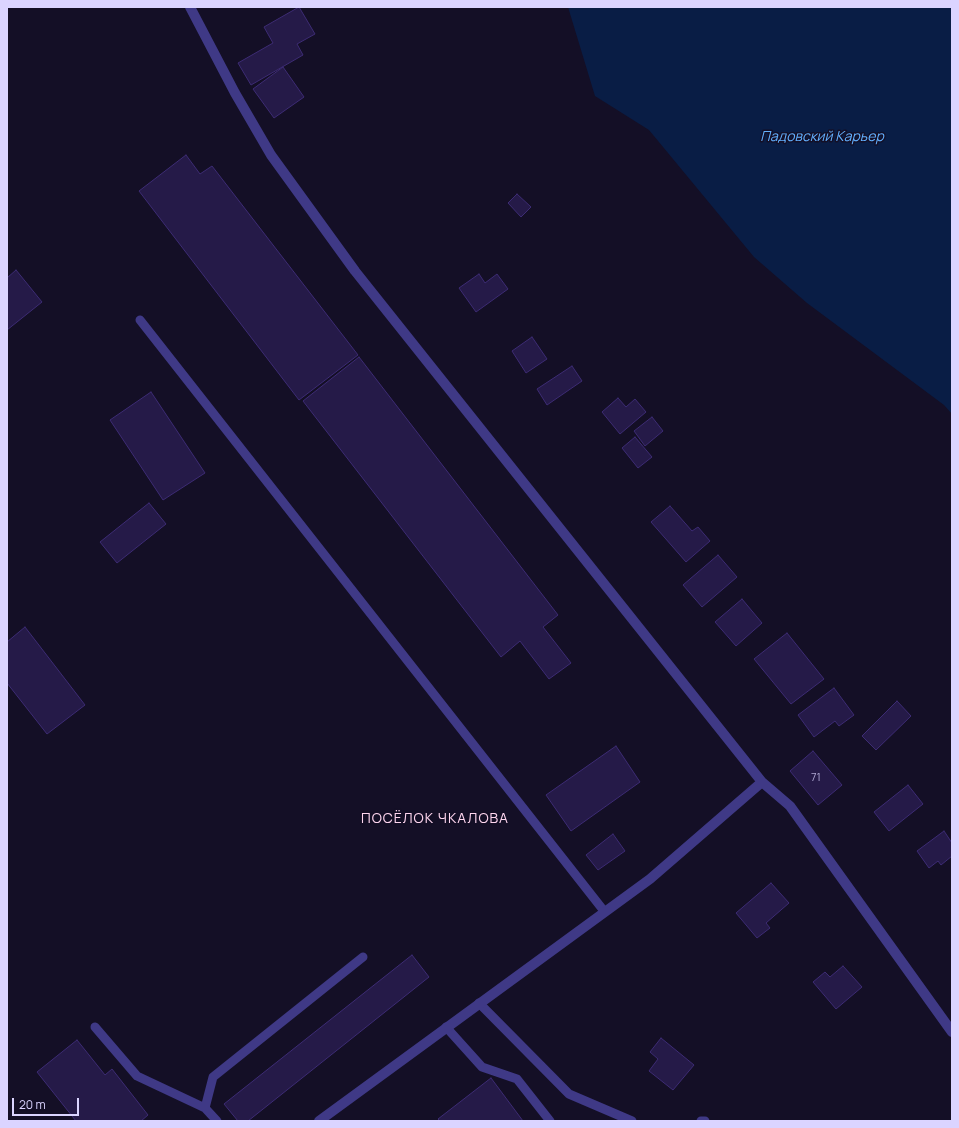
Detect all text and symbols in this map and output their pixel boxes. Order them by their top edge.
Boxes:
water label: Падовский Карьер [760,129,884,145]
house number: 71 [811,771,821,785]
district label: ПОСЁЛОК ЧКАЛОВА [361,811,509,827]
scale bar [14,1090,81,1116]
text: 20 m [19,1096,46,1113]

